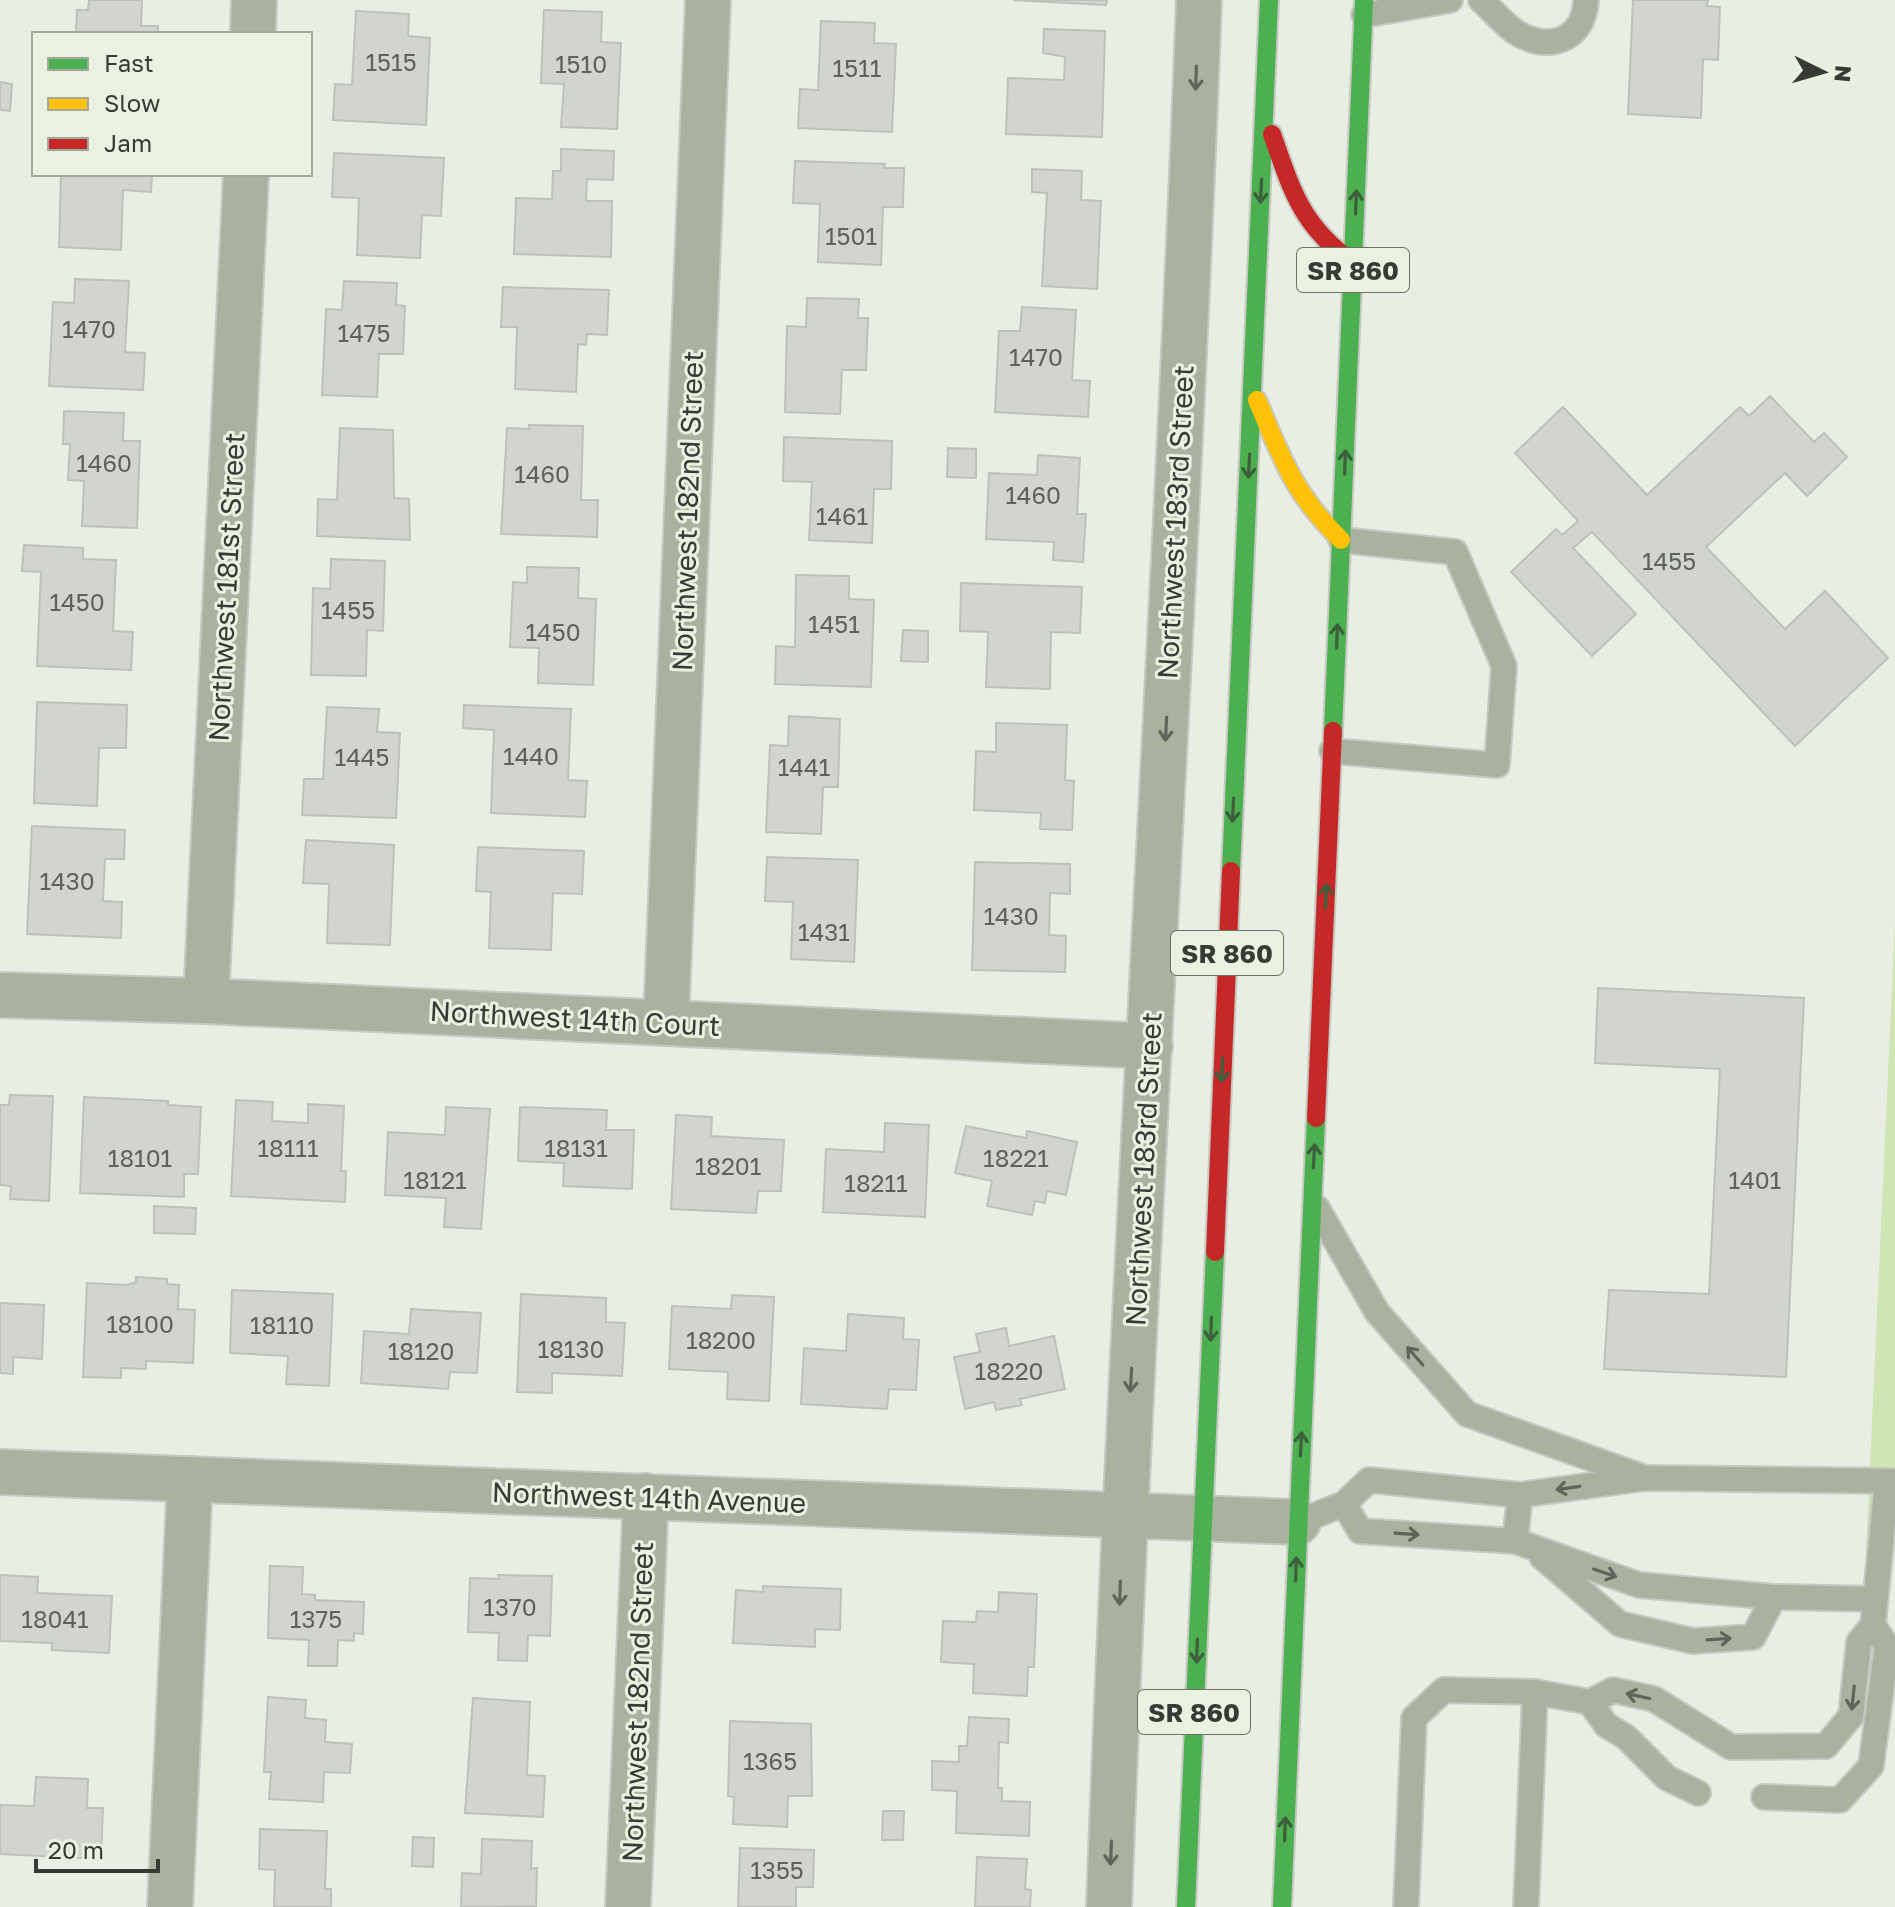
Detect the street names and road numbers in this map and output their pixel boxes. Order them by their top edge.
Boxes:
road number: SR 860 [1297,248,1409,292]
street label: Northwest 182nd Street [665,350,709,672]
street label: Northwest 183rd Street [1150,364,1200,680]
street label: Northwest 181st Street [201,432,251,742]
road number: SR 860 [1171,931,1283,975]
street label: Northwest 14th Court [429,994,721,1042]
street label: Northwest 183rd Street [1118,1011,1168,1327]
street label: Northwest 14th Avenue [491,1475,807,1519]
street label: Northwest 182nd Street [615,1541,659,1863]
road number: SR 860 [1138,1690,1250,1734]

